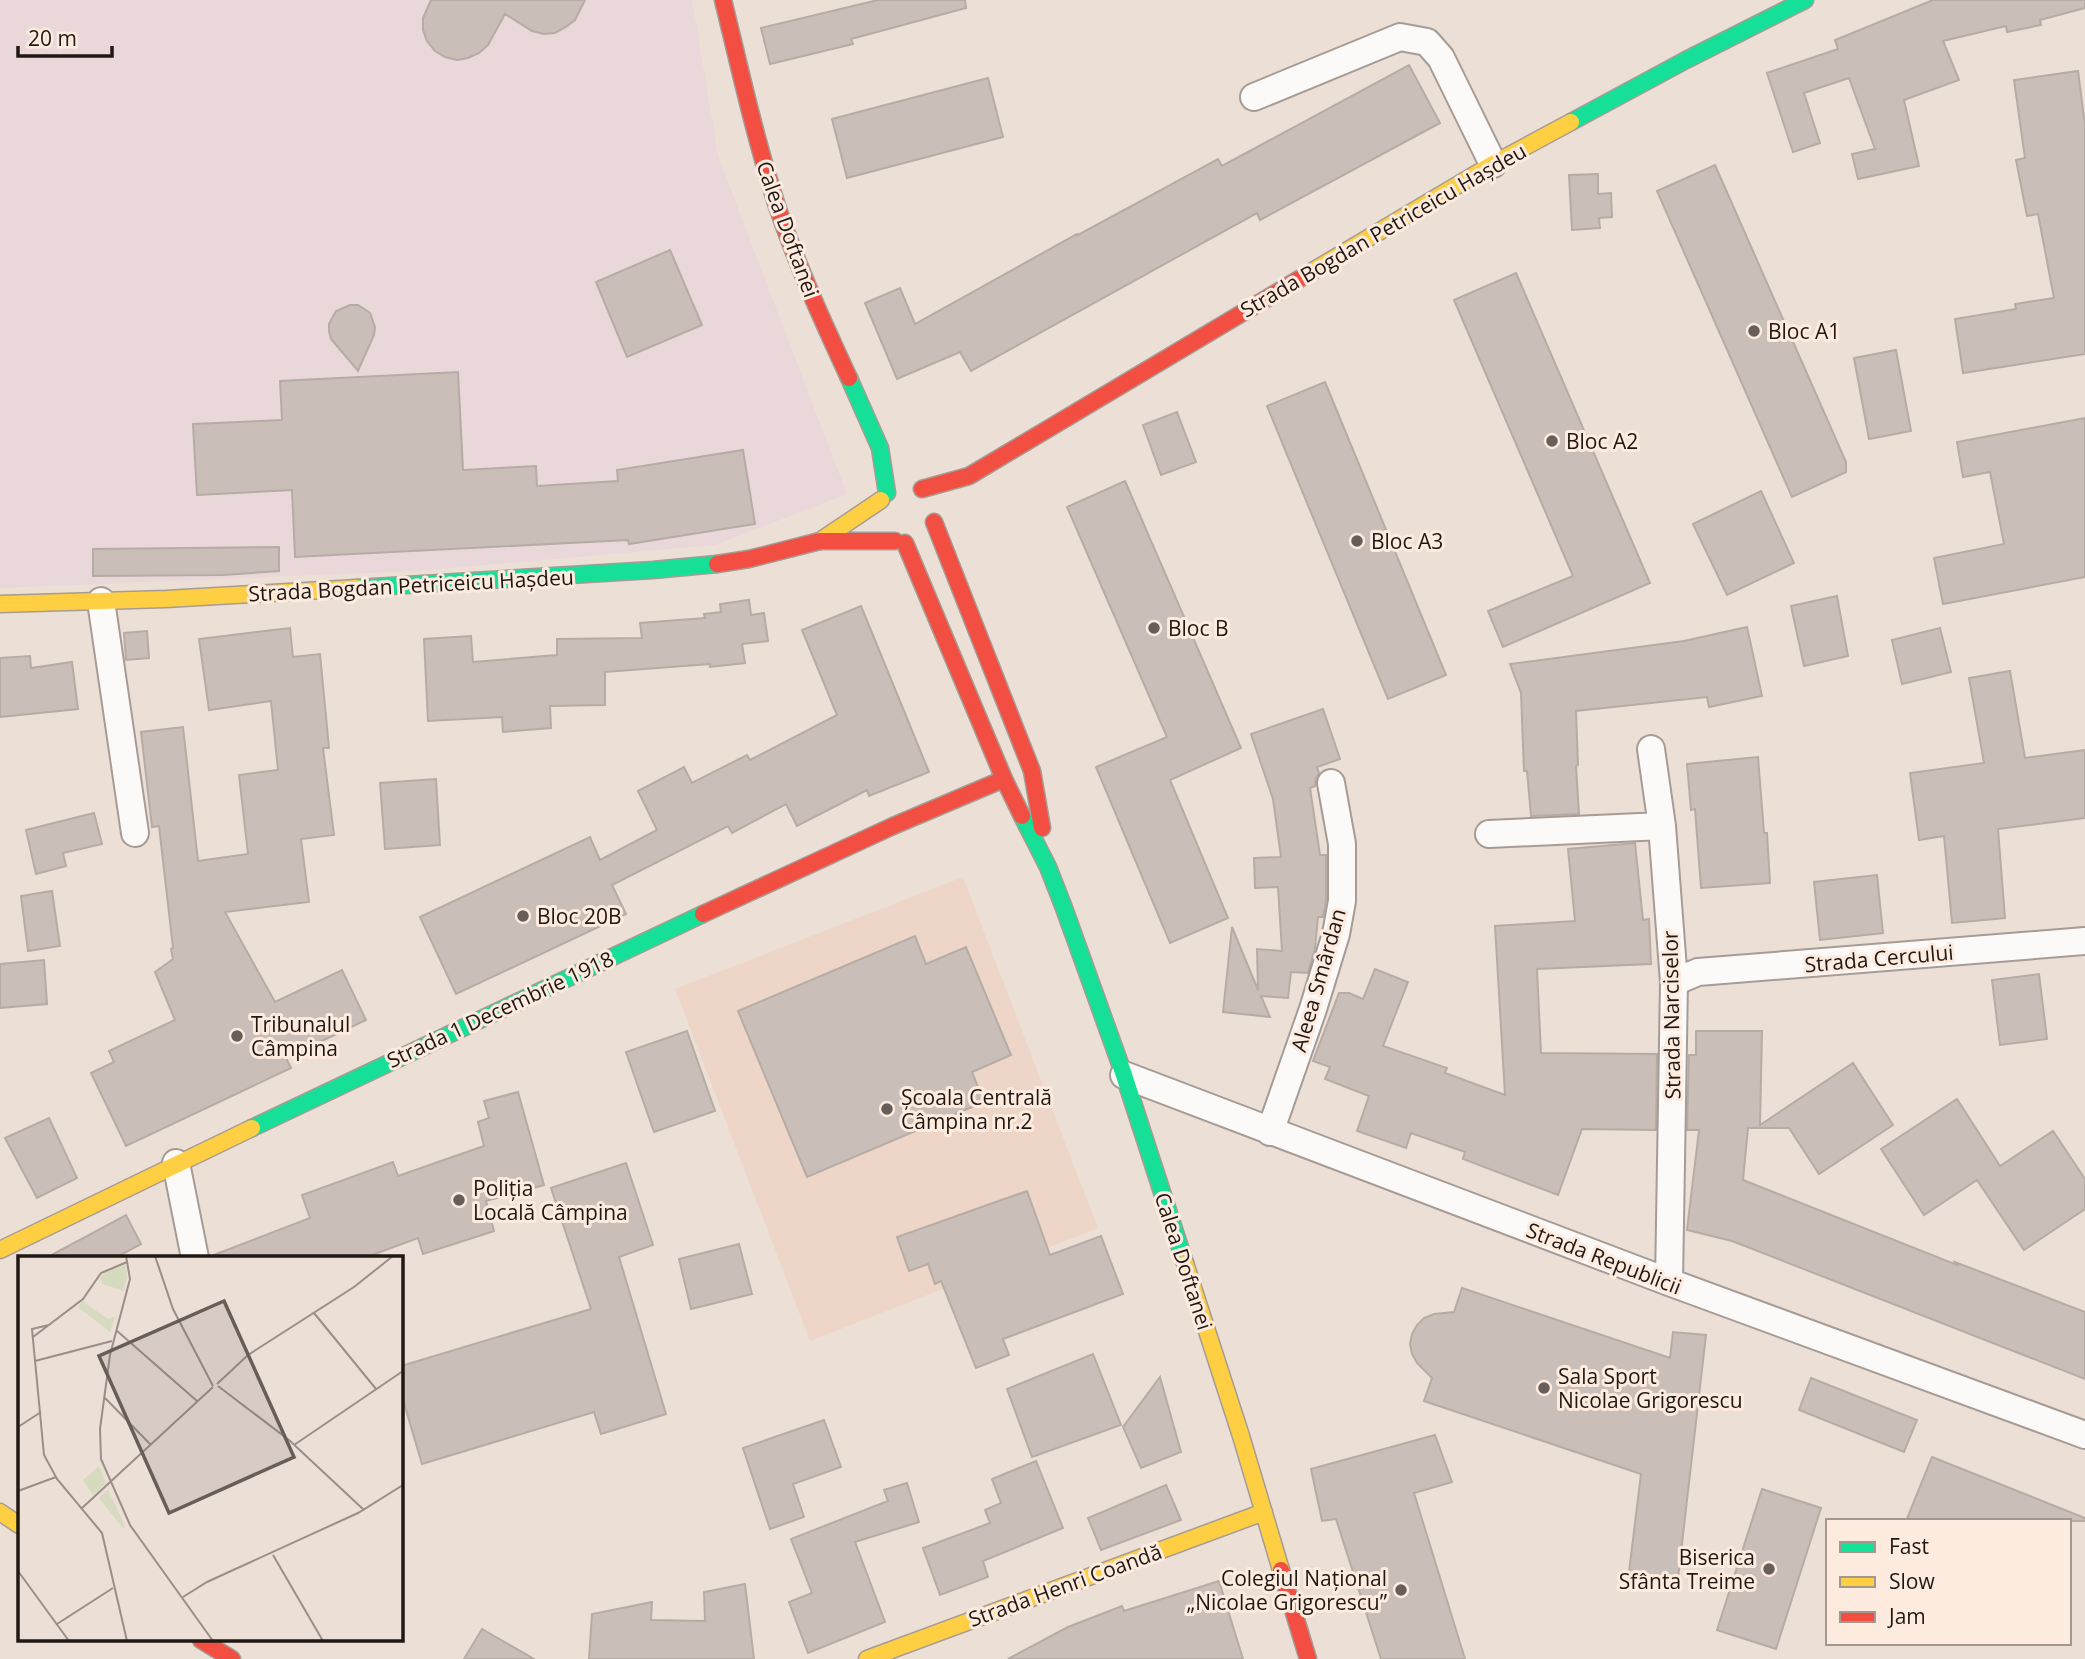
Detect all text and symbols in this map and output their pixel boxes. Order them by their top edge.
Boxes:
scale bar [18,14,112,58]
text: 20 m [28,24,77,52]
street label: Strada Bogdan Petriceicu Hașdeu [1235,136,1531,324]
street label: Calea Doftanei [750,157,826,301]
place label: Bloc A1 [1768,317,1840,345]
marker: Bloc A1 [1746,323,1762,339]
place label: Bloc A2 [1566,427,1638,455]
marker: Bloc A2 [1544,433,1560,449]
place label: Bloc A3 [1371,527,1443,555]
marker: Bloc A3 [1349,533,1365,549]
street label: Strada Bogdan Petriceicu Hașdeu [248,562,574,608]
place label: Bloc B [1168,614,1229,642]
marker: Bloc B [1146,620,1162,636]
place label: Bloc 20B [537,902,622,930]
street label: Aleea Smârdan [1284,905,1352,1055]
marker: Bloc 20B [515,908,531,924]
street label: Strada Narciselor [1656,930,1686,1100]
street label: Strada Cercului [1803,938,1955,978]
street label: Strada 1 Decembrie 1918 [382,944,618,1074]
place label: Tribunalul Câmpina [251,1010,350,1062]
marker: Tribunalul Câmpina [229,1028,245,1044]
place label: Școala Centrală Câmpina nr.2 [901,1083,1052,1135]
marker: Școala Centrală Câmpina nr.2 [879,1101,895,1117]
place label: Poliția Locală Câmpina [473,1174,628,1226]
street label: Calea Doftanei [1149,1189,1219,1333]
marker: Poliția Locală Câmpina [451,1192,467,1208]
street label: Strada Republicii [1523,1216,1685,1300]
inset map [18,1256,402,1642]
place label: Sala Sport Nicolae Grigorescu [1558,1362,1743,1414]
marker: Sala Sport Nicolae Grigorescu [1536,1380,1552,1396]
legend [1826,1519,2071,1645]
text: Fast [1889,1532,1929,1560]
street label: Strada Henri Coandă [965,1537,1165,1633]
place label: Biserica Sfânta Treime [1619,1543,1755,1595]
marker: Biserica Sfânta Treime [1761,1561,1777,1577]
place label: Colegiul Național „Nicolae Grigorescu” [1187,1564,1388,1616]
text: Slow [1889,1567,1935,1595]
marker: Colegiul Național „Nicolae Grigorescu” [1393,1582,1409,1598]
text: Jam [1887,1602,1926,1630]

